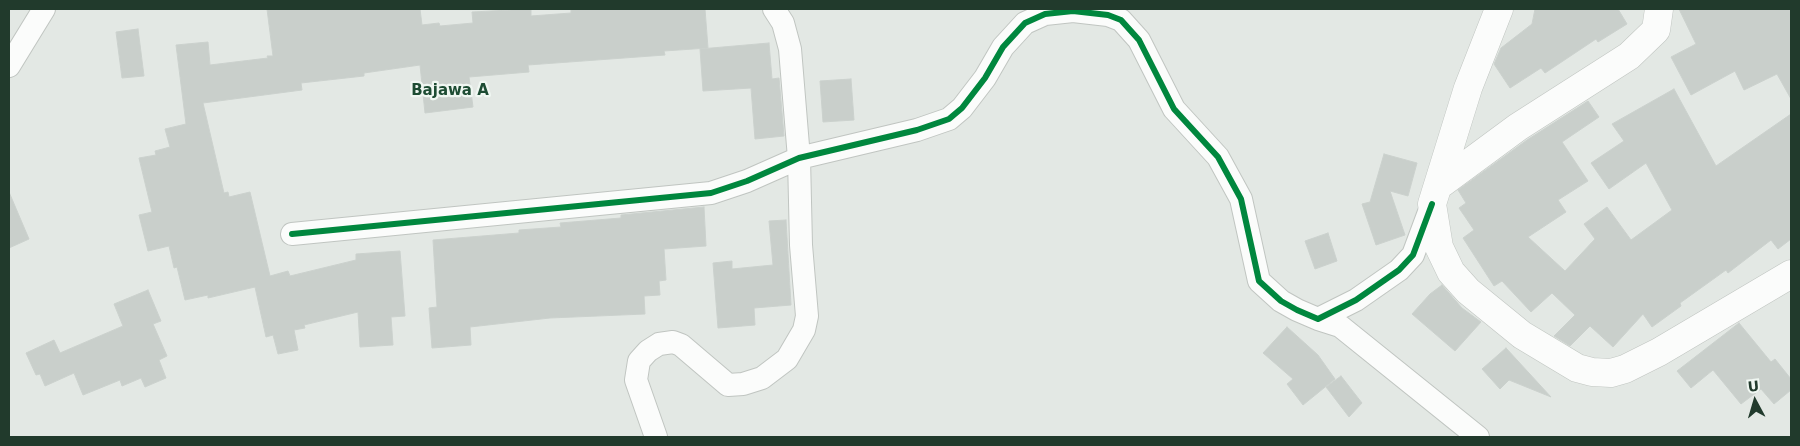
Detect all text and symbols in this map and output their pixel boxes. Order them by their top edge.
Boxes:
district label: Bajawa A [411,82,489,100]
north arrow [1730,376,1780,426]
text: U [1747,378,1760,395]

